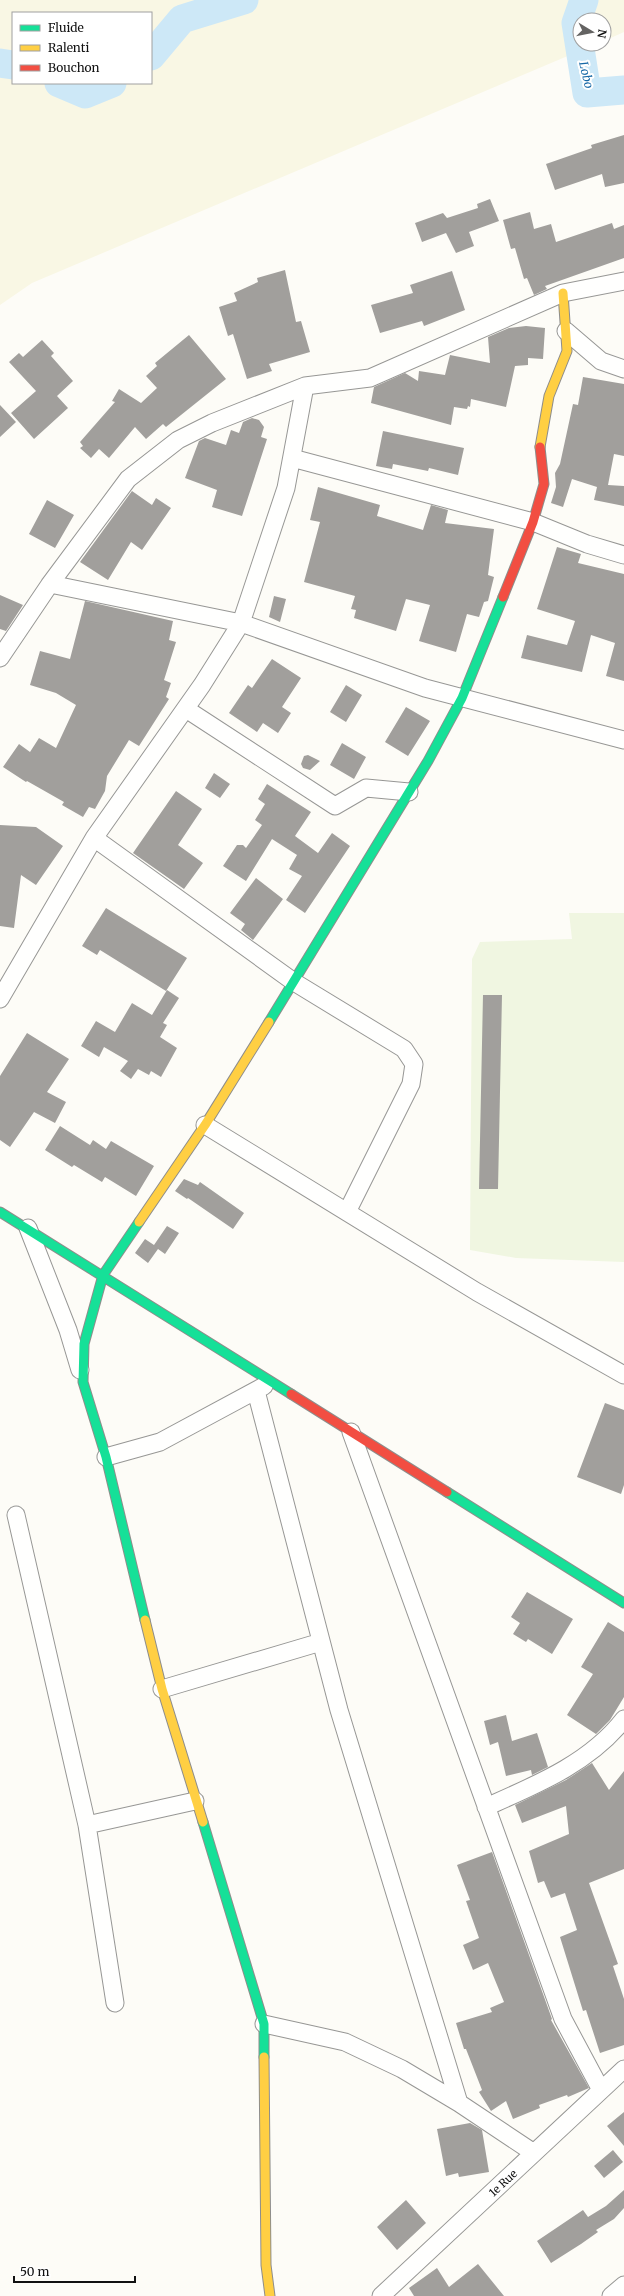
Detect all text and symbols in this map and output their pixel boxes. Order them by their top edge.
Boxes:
legend [12,12,152,84]
north arrow [572,12,612,52]
text: Fluide [48,20,84,35]
text: N [594,28,609,40]
text: Ralenti [48,40,89,55]
text: Bouchon [48,60,100,75]
water label: Lobo [576,60,597,90]
street label: 1e Rue [486,2166,520,2199]
scale bar [14,2258,135,2284]
text: 50 m [20,2264,49,2279]

